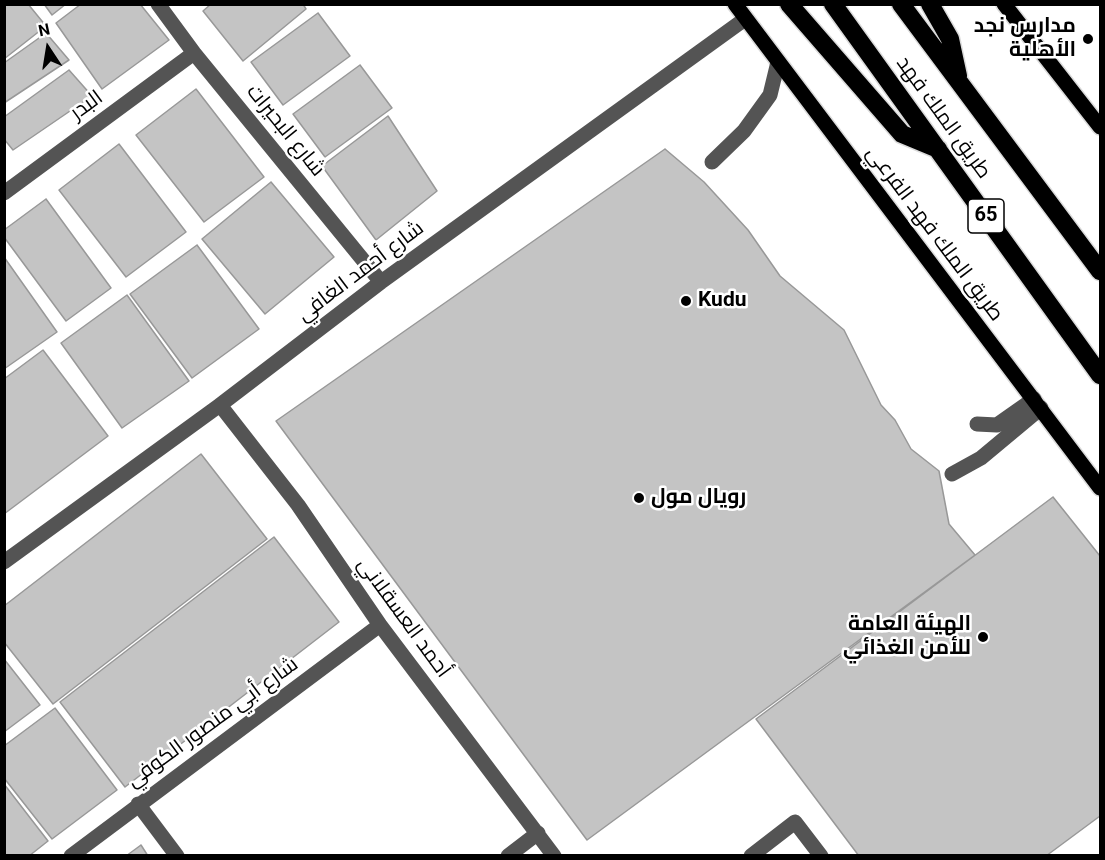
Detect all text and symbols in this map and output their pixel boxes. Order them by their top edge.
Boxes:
place label: مدارس نجد الأهلية [974,14,1076,64]
north arrow [18,18,78,78]
text: N [37,19,52,40]
marker: مدارس نجد الأهلية [1081,32,1095,46]
street label: طريق الملك فهد [890,52,996,184]
street label: شارع البحيرات [240,80,330,182]
street label: البدر [66,86,108,126]
street label: طريق الملك فهد الفرعي [860,141,1008,327]
road number: 65 [968,199,1004,233]
street label: شارع أحمد الغافي [293,216,429,328]
place label: Kudu [698,288,746,314]
marker: Kudu [679,294,693,308]
place label: رويال مول [651,485,746,511]
marker: رويال مول [632,491,646,505]
street label: أحمد العسقلاني [351,553,455,683]
place label: الهيئة العامة للأمن الغذائي [843,612,971,662]
marker: الهيئة العامة للأمن الغذائي [976,630,990,644]
street label: شارع أبي منصور الكوفي [122,652,304,794]

